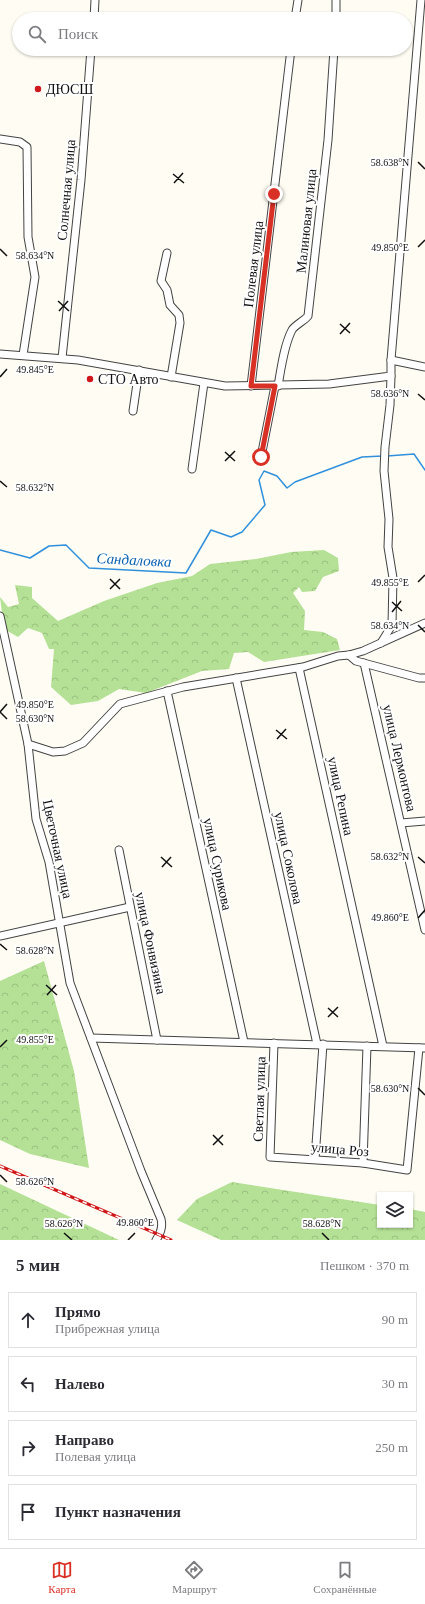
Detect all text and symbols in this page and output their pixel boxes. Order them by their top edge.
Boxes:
search box [12,12,413,56]
icon: search [26,23,48,45]
text: Поиск [58,26,98,42]
place label: ДЮСШ [46,82,93,97]
marker: ДЮСШ [33,84,43,94]
street label: Солнечная улица [55,138,78,241]
text: 58.638°N [371,157,409,168]
street label: Малиновая улица [294,167,320,274]
route end [265,185,283,203]
street label: Полевая улица [241,219,266,308]
text: 49.850°E [371,242,409,253]
text: 58.634°N [16,250,54,261]
text: 49.845°E [16,364,54,375]
place label: СТО Авто [98,372,159,387]
marker: СТО Авто [85,374,95,384]
text: 58.636°N [371,388,409,399]
route start [252,448,270,466]
text: 58.632°N [16,482,54,493]
water label: Сандаловка [96,550,172,570]
text: 49.855°E [371,577,409,588]
text: 58.634°N [371,620,409,631]
text: 49.850°E [16,699,54,710]
street label: улица Лермонтова [380,703,419,814]
text: 58.630°N [16,713,54,724]
street label: улица Репина [325,755,356,838]
street label: Цветочная улица [40,798,75,901]
street label: улица Соколова [271,811,306,906]
street label: улица Сурикова [200,816,235,913]
text: 58.632°N [371,851,409,862]
street label: улица Фонвизина [132,890,169,997]
text: 49.860°E [371,912,409,923]
text: 58.628°N [16,945,54,956]
text: 49.855°E [16,1034,54,1045]
street label: Светлая улица [251,1055,269,1142]
text: 58.630°N [371,1083,409,1094]
street label: улица Роз [310,1139,370,1160]
text: 58.626°N [16,1176,54,1187]
map controls [377,1192,413,1228]
button: layers [377,1192,413,1228]
text: 49.860°E [116,1217,154,1228]
text: 58.626°N [45,1218,83,1229]
text: 58.628°N [303,1218,341,1229]
text: 5 мин [16,1256,60,1275]
text: Пешком · 370 m [320,1258,409,1273]
text: Прямо [55,1304,101,1320]
icon: ahead [17,1309,39,1331]
text: 90 m [382,1312,408,1327]
text: Прибрежная улица [55,1321,160,1336]
icon: left [17,1373,39,1395]
text: Налево [55,1376,105,1392]
text: 30 m [382,1376,408,1391]
text: Направо [55,1432,114,1448]
icon: right [17,1437,39,1459]
text: 250 m [375,1440,408,1455]
text: Полевая улица [55,1449,136,1464]
icon: arrive [17,1501,39,1523]
text: Пункт назначения [55,1504,181,1520]
tab: Карта [48,1559,76,1595]
tab: Маршрут [172,1559,217,1595]
tab: Сохранённые [313,1559,377,1595]

